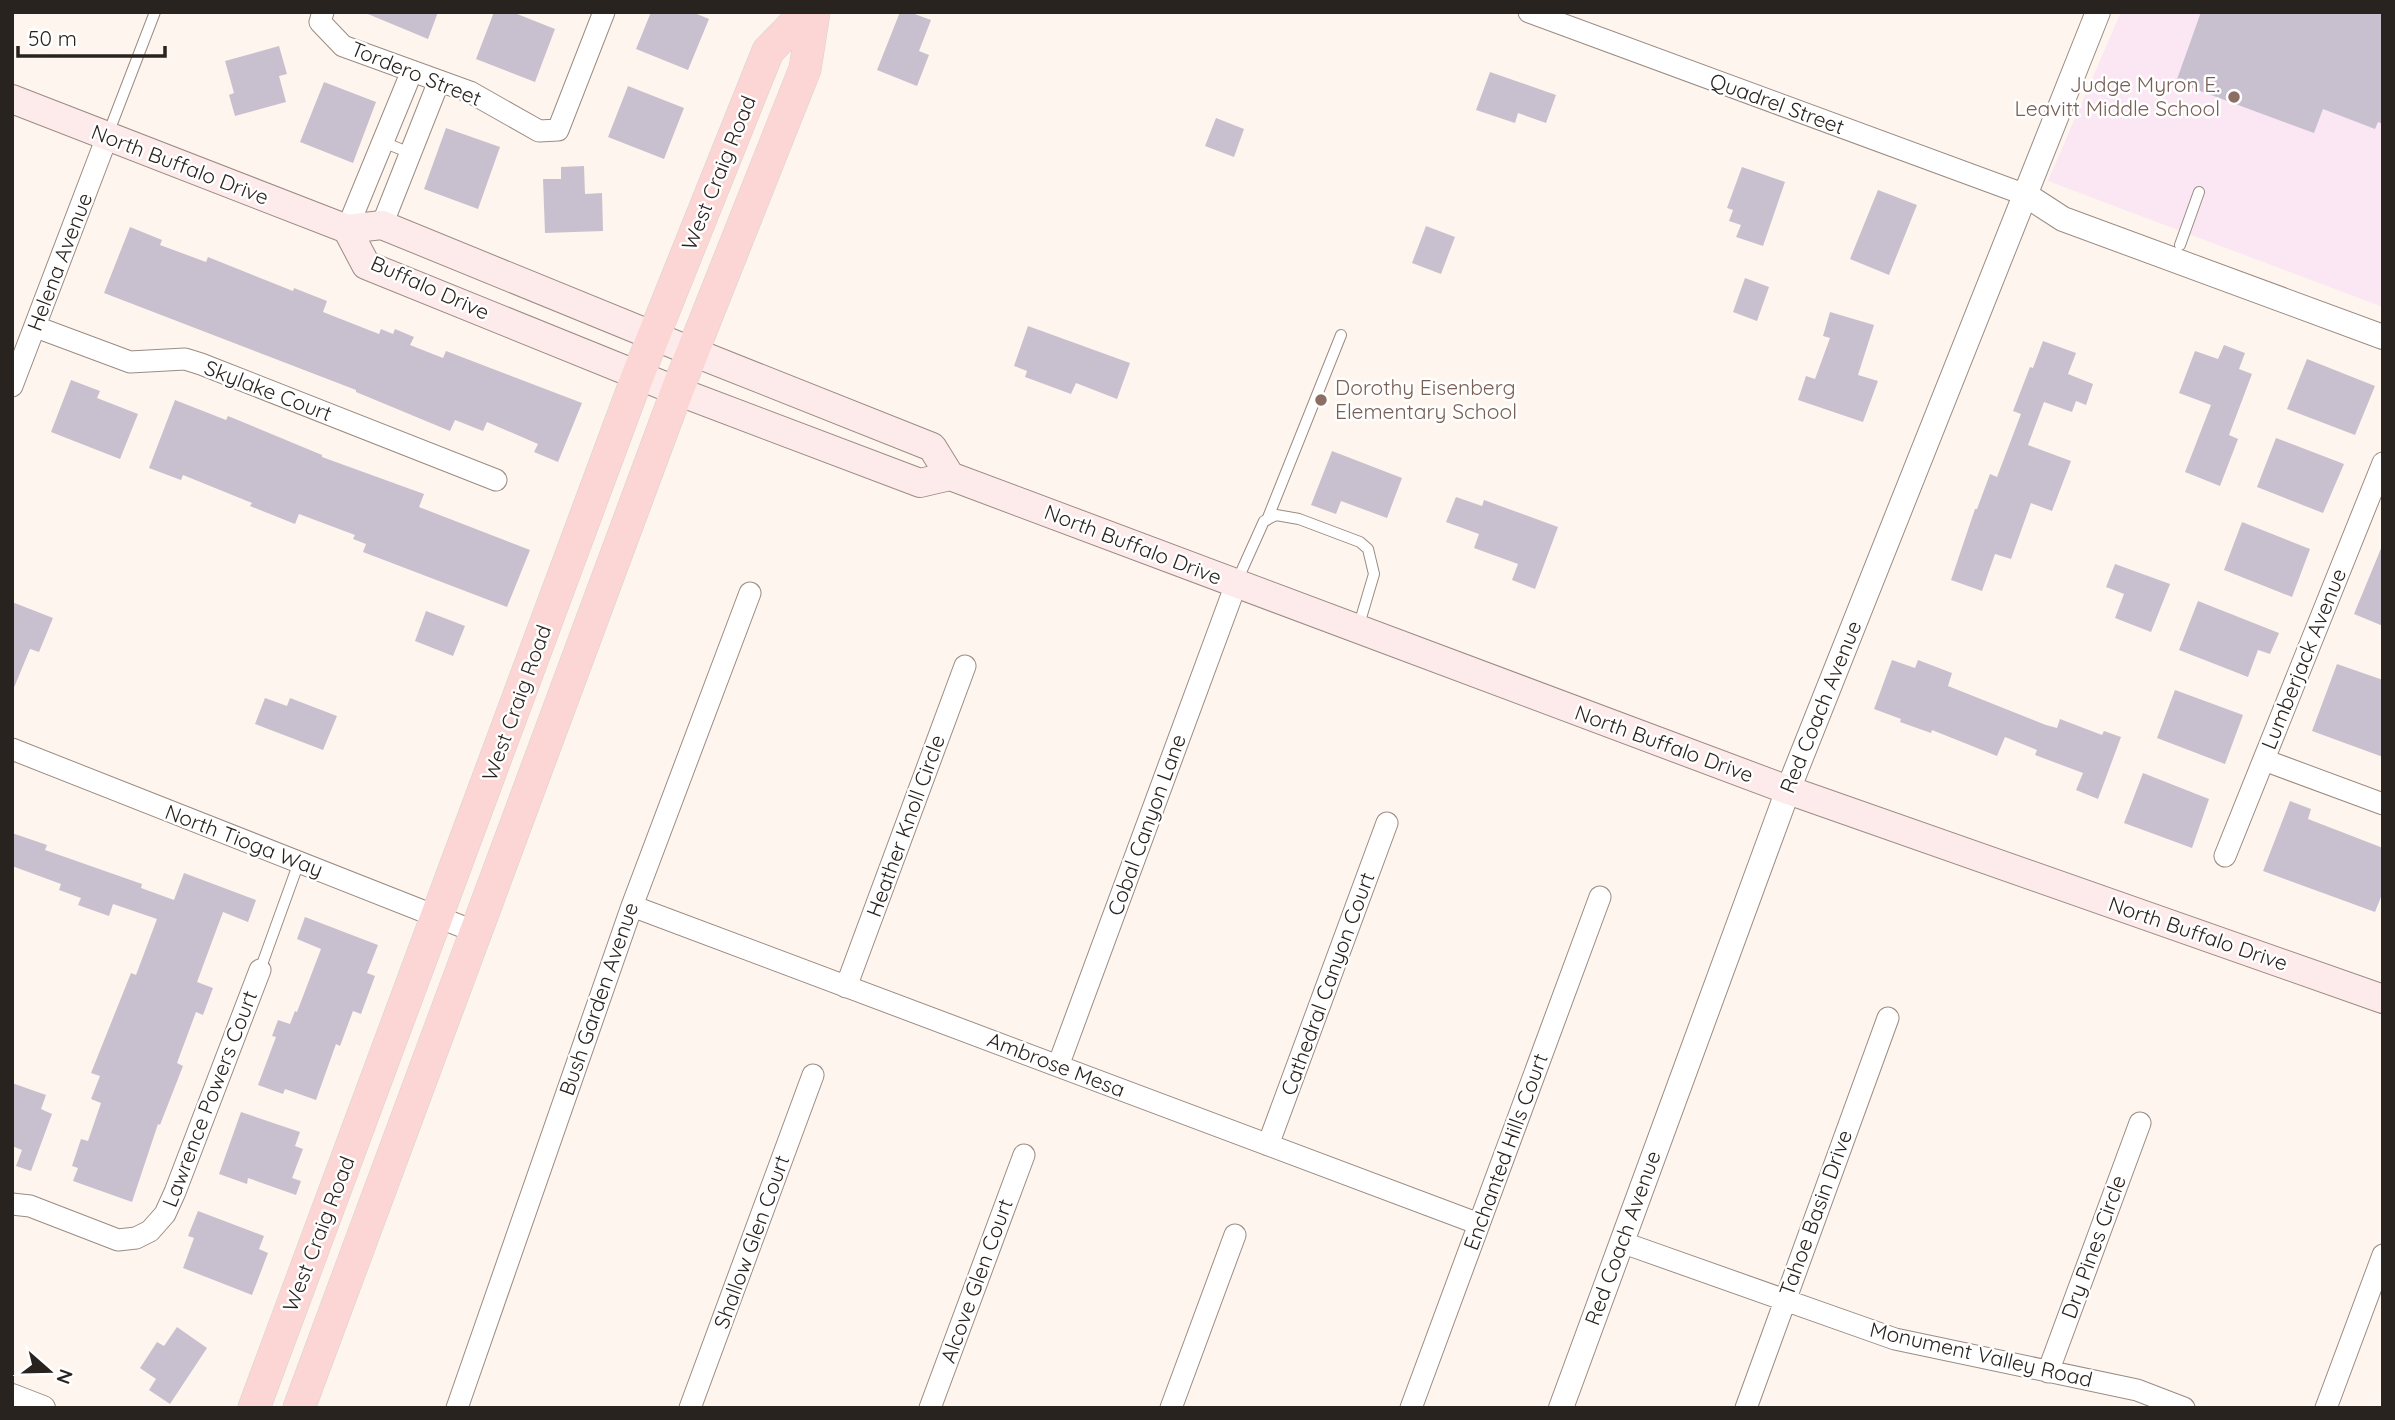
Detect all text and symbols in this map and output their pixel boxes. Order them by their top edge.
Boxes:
scale bar [18,14,164,58]
text: 50 m [28,25,77,51]
street label: Tordero Street [347,35,485,111]
street label: Quadrel Street [1707,67,1848,139]
place label: Judge Myron E. Leavitt Middle School [2014,71,2220,121]
marker: Judge Myron E. Leavitt Middle School [2226,89,2242,105]
street label: West Craig Road [675,92,761,254]
street label: North Buffalo Drive [88,118,273,210]
street label: Helena Avenue [21,189,97,334]
street label: Buffalo Drive [367,249,494,325]
street label: Skylake Court [201,354,336,426]
place label: Dorothy Eisenberg Elementary School [1335,374,1517,424]
marker: Dorothy Eisenberg Elementary School [1313,392,1329,408]
street label: North Buffalo Drive [1041,498,1226,590]
street label: Lumberjack Avenue [2255,564,2351,753]
street label: Red Coach Avenue [1774,617,1867,797]
street label: West Craig Road [476,621,556,784]
street label: North Buffalo Drive [1572,699,1757,787]
street label: Cobal Canyon Lane [1101,730,1191,919]
street label: Heather Knoll Circle [860,731,950,920]
street label: North Tioga Way [162,798,327,882]
street label: Cathedral Canyon Court [1275,869,1380,1099]
street label: North Buffalo Drive [2105,890,2291,976]
street label: Bush Garden Avenue [553,899,643,1099]
street label: Lawrence Powers Court [156,987,262,1210]
street label: Ambrose Mesa [984,1026,1129,1102]
street label: Enchanted Hills Court [1457,1050,1553,1254]
street label: Tahoe Basin Drive [1773,1126,1857,1299]
street label: Red Coach Avenue [1578,1147,1666,1328]
street label: Shallow Glen Court [708,1151,795,1332]
street label: West Craig Road [276,1152,360,1315]
street label: Dry Pines Circle [2055,1171,2131,1322]
street label: Alcove Glen Court [934,1195,1018,1366]
street label: Monument Valley Road [1867,1316,2095,1392]
north arrow [14,1336,84,1406]
text: N [51,1366,79,1387]

